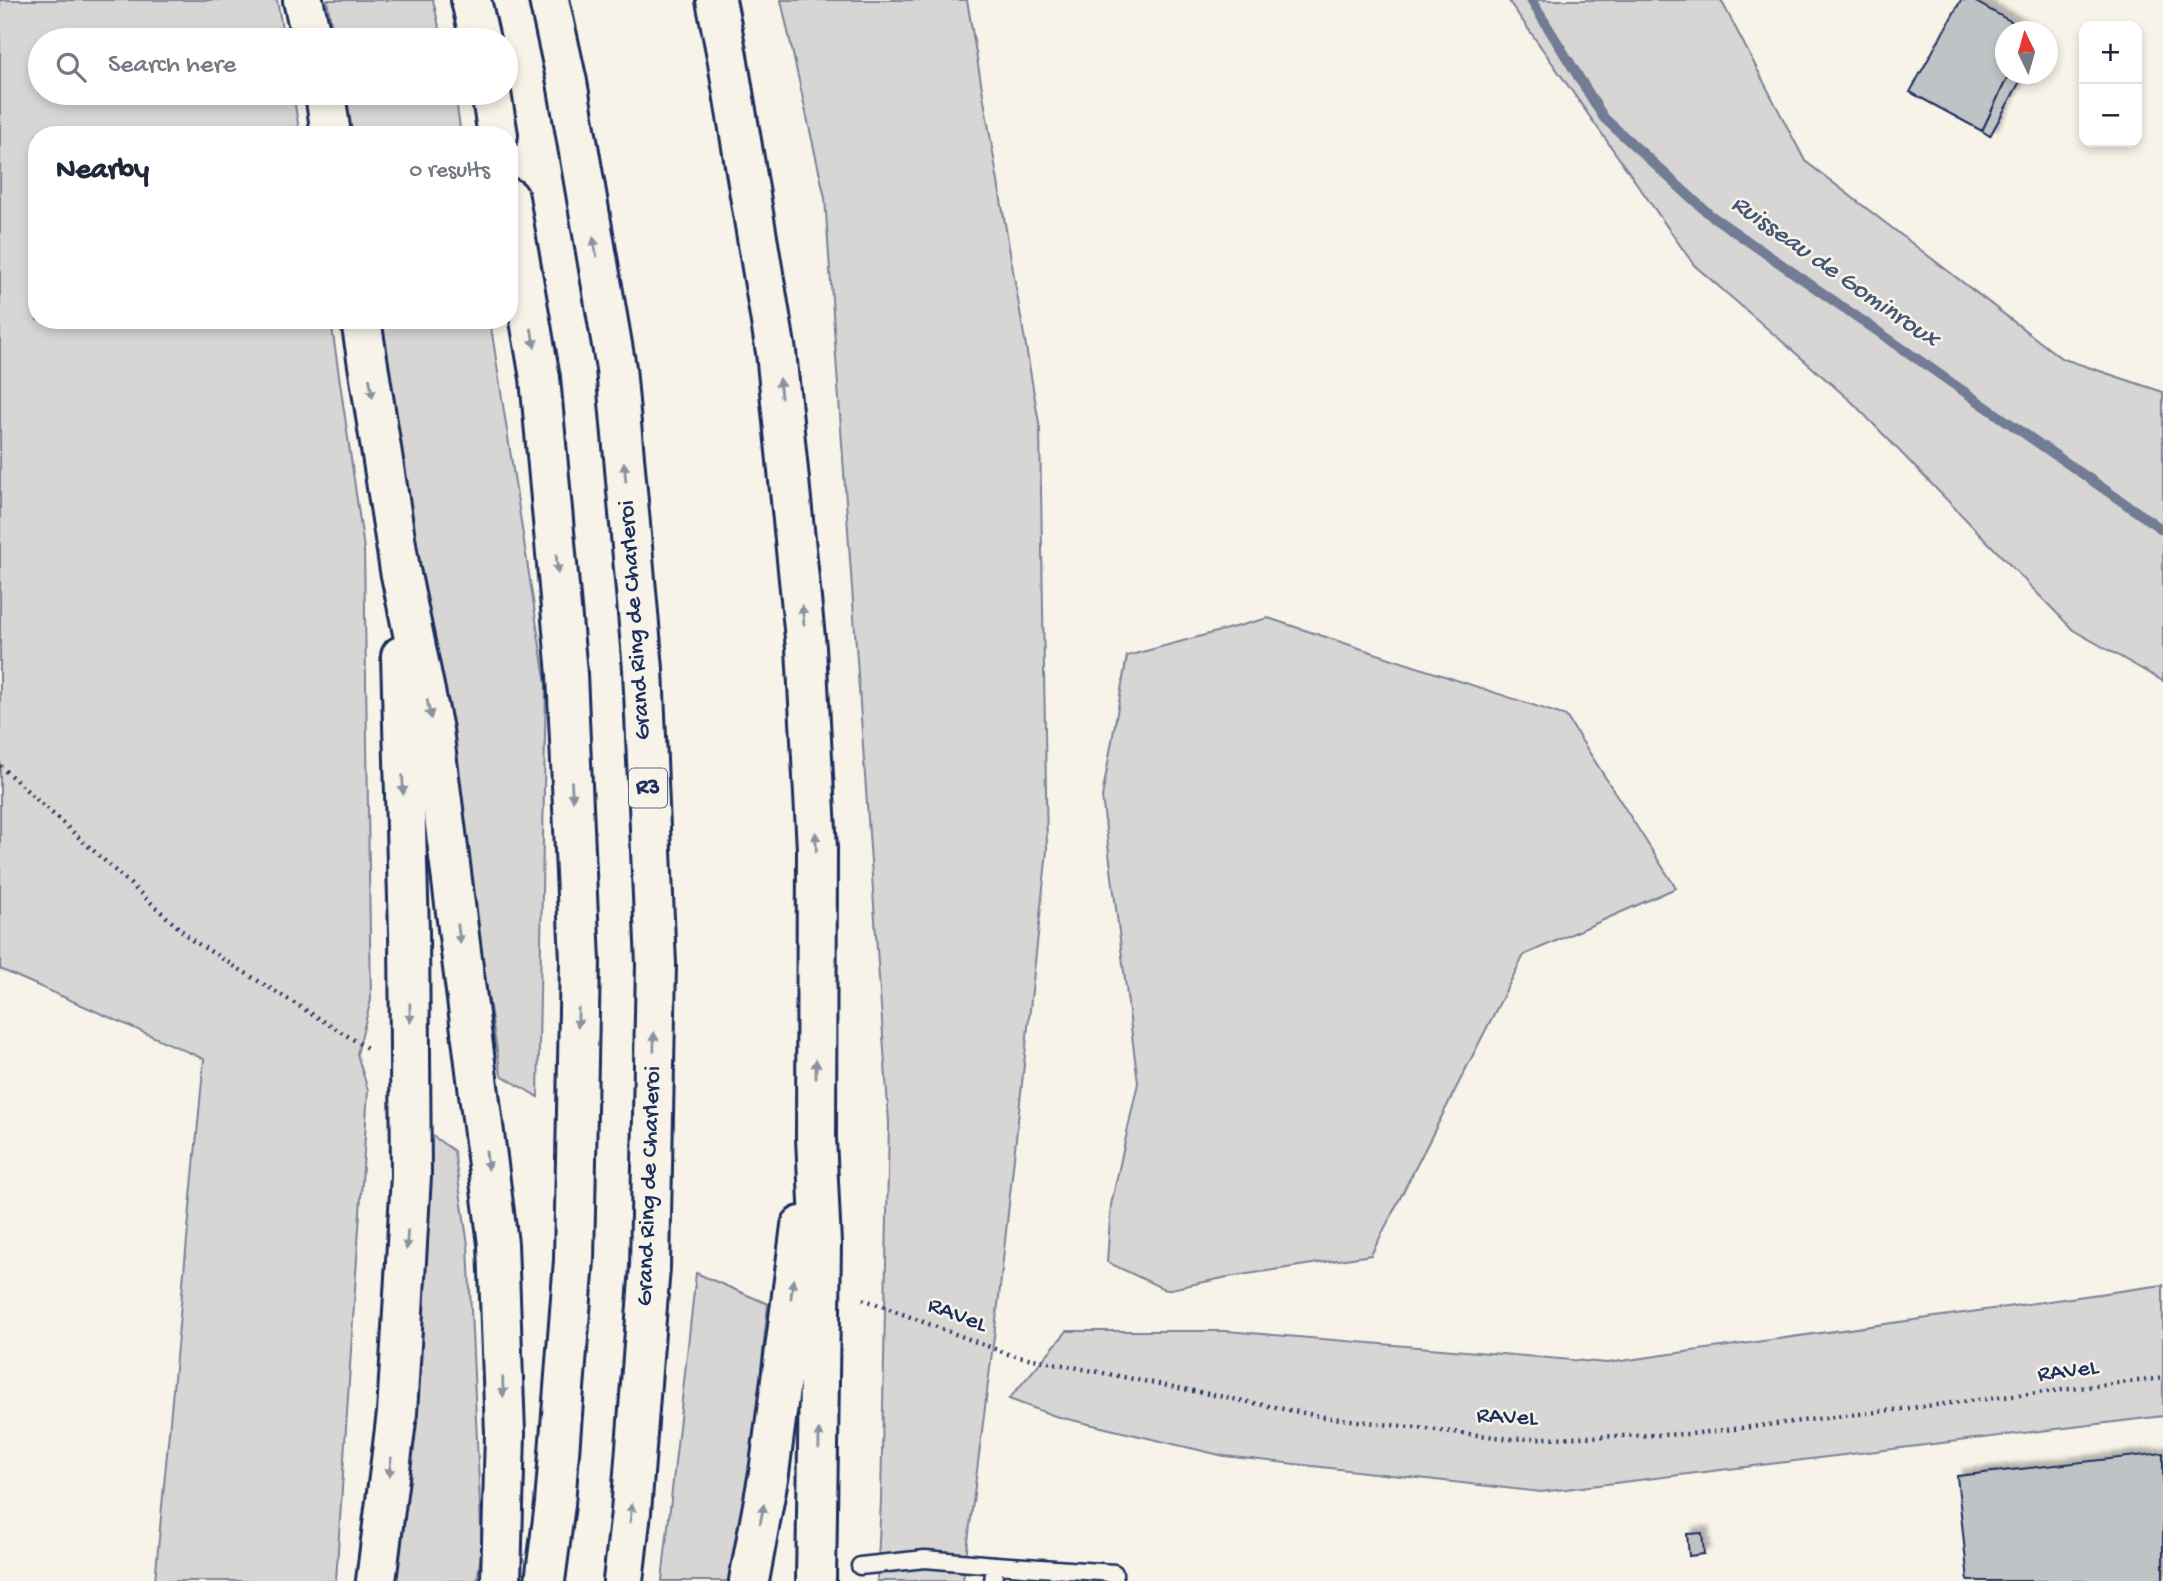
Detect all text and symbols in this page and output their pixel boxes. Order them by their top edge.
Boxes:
north arrow [1995,21,2058,84]
map controls [2079,21,2142,147]
button: + [2079,21,2142,84]
search box [28,28,518,105]
icon: search [52,48,90,86]
text: Search here [108,51,236,82]
button: − [2079,84,2142,147]
text: Nearby [56,154,149,189]
text: 0 results [409,158,490,185]
water label: Ruisseau de Gominroux [1724,190,1946,358]
one-way arrow [589,236,600,258]
one-way arrow [528,327,539,349]
one-way arrow [366,377,377,399]
one-way arrow [774,377,785,399]
one-way arrow [619,461,630,483]
street label: Grand Ring de Charleroi [613,499,659,741]
one-way arrow [552,553,563,575]
one-way arrow [797,604,808,626]
one-way arrow [423,698,434,720]
road number: R3 [629,768,667,808]
one-way arrow [398,775,409,797]
one-way arrow [567,780,578,802]
one-way arrow [811,831,822,853]
one-way arrow [454,924,465,946]
one-way arrow [404,1002,416,1024]
one-way arrow [573,1008,584,1030]
one-way arrow [648,1030,660,1052]
one-way arrow [810,1058,822,1080]
street label: Grand Ring de Charleroi [631,1065,669,1307]
one-way arrow [482,1149,493,1171]
one-way arrow [401,1229,412,1251]
one-way arrow [787,1278,798,1300]
street label: RAVeL [923,1291,992,1341]
street label: RAVeL [2036,1354,2101,1390]
one-way arrow [497,1376,509,1398]
street label: RAVeL [1476,1402,1540,1434]
one-way arrow [813,1428,824,1450]
one-way arrow [384,1456,395,1478]
one-way arrow [625,1502,636,1524]
one-way arrow [756,1503,767,1525]

